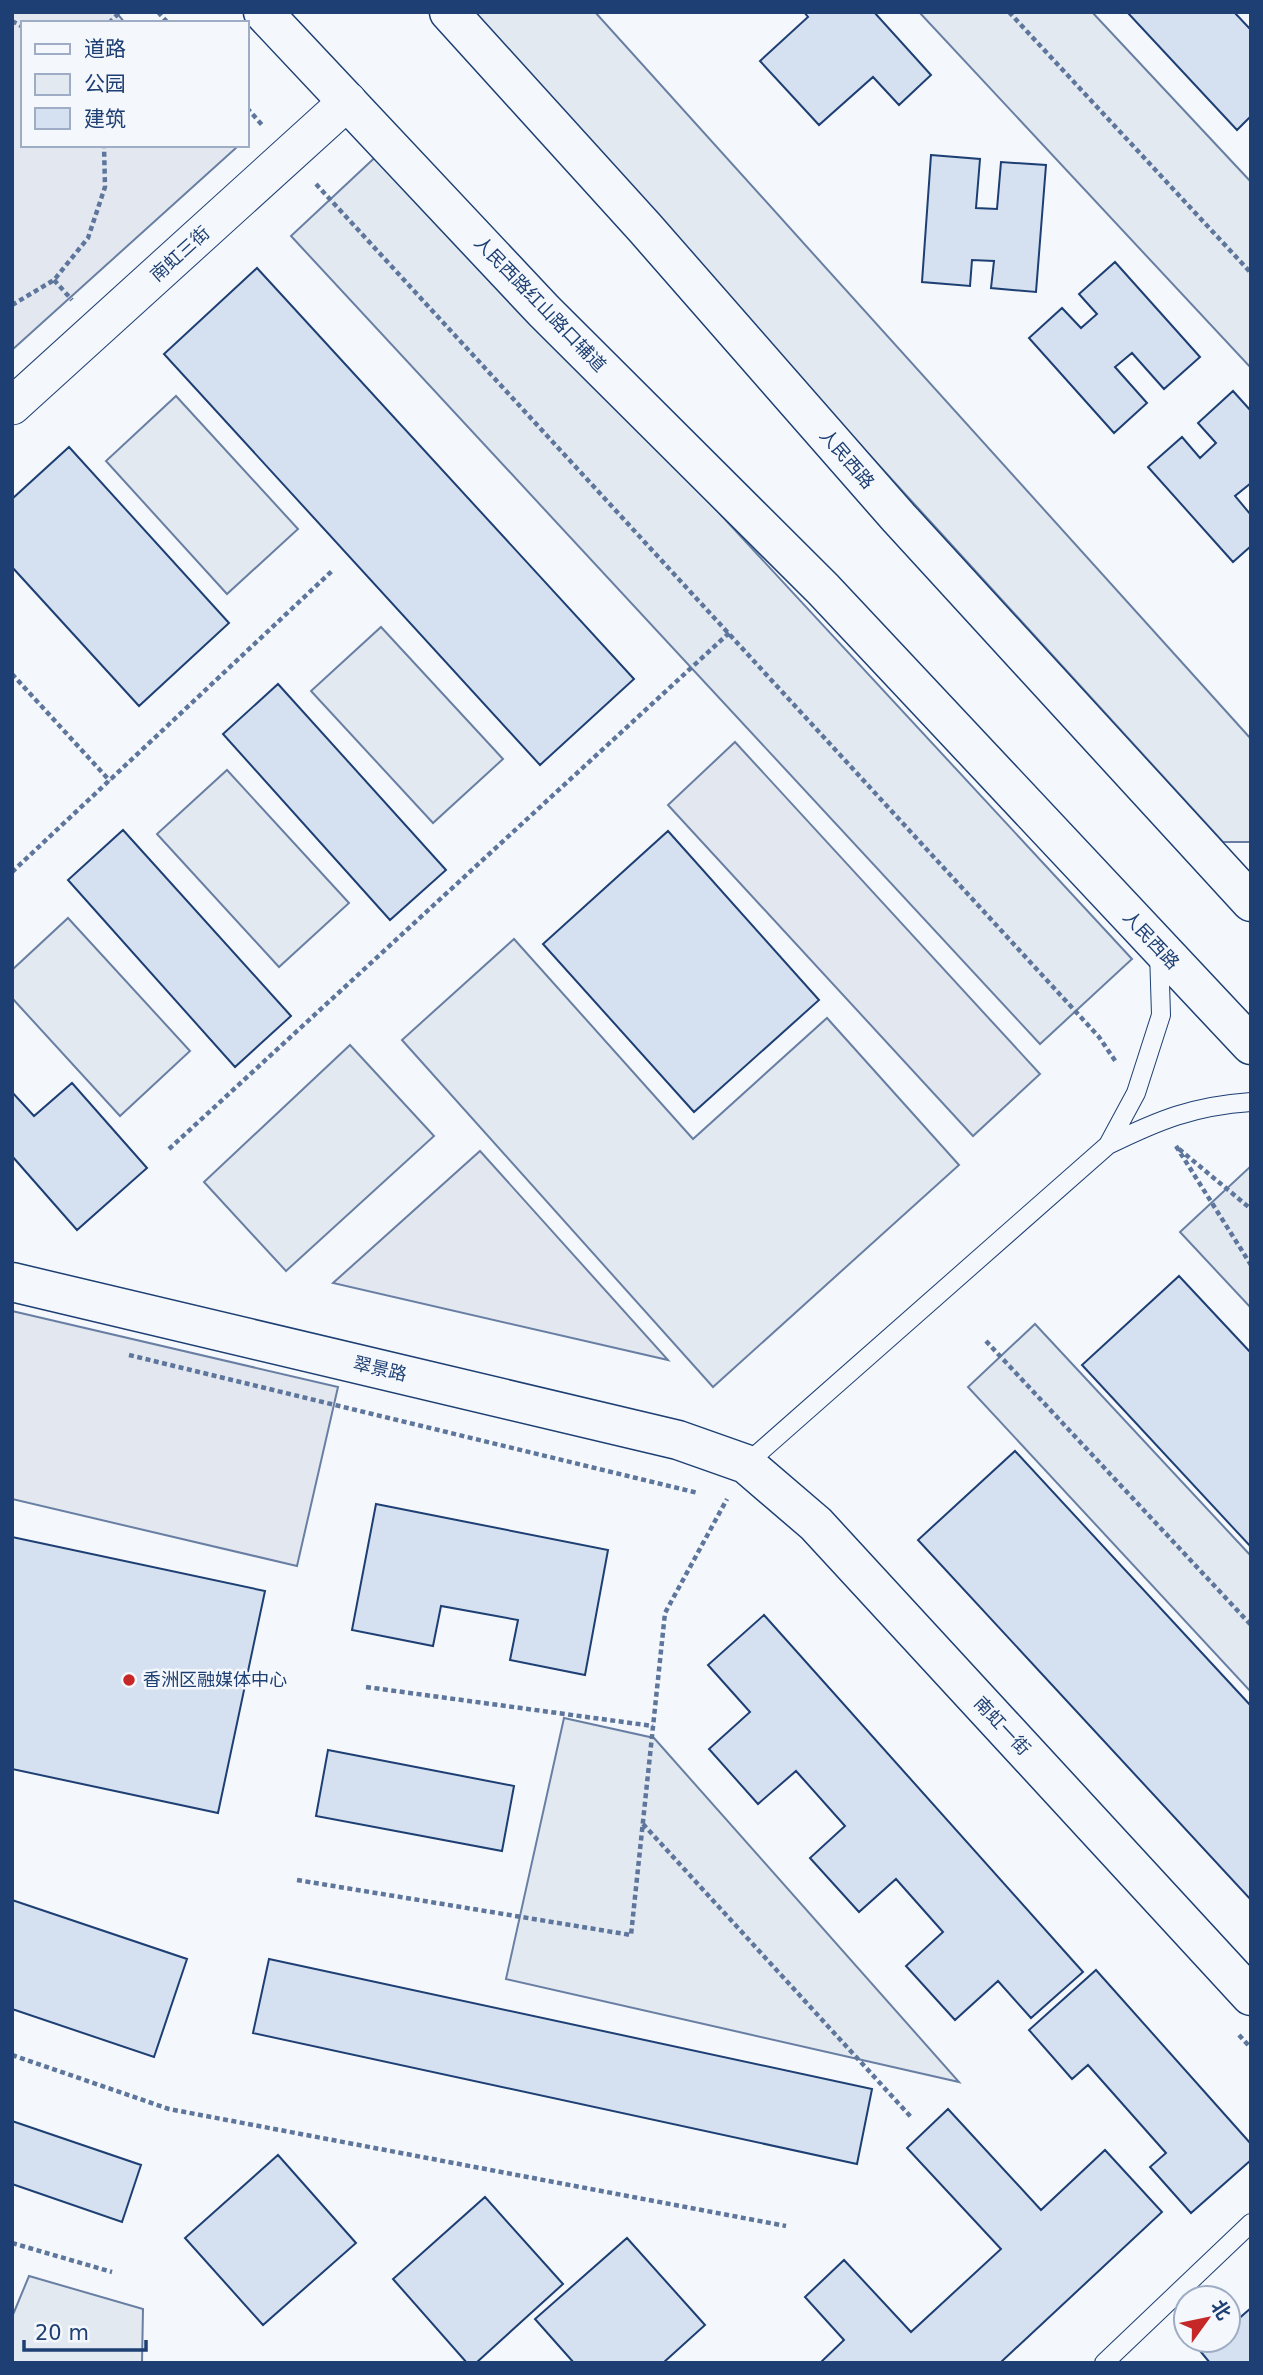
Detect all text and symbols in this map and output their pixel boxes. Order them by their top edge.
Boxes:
legend [21,21,248,147]
text: 道路 [84,37,126,61]
text: 公园 [84,72,126,96]
text: 建筑 [84,107,126,131]
street label: 南虹三街 [146,222,213,286]
street label: 人民西路红山路口辅道 [470,232,610,376]
street label: 人民西路 [816,425,879,493]
street label: 人民西路 [1119,906,1184,973]
street label: 翠景路 [351,1352,409,1385]
place label: 香洲区融媒体中心 [143,1669,287,1690]
marker: 香洲区融媒体中心 [121,1672,137,1688]
street label: 南虹一街 [970,1692,1035,1759]
north arrow [1172,2284,1242,2354]
text: 北 [1207,2296,1236,2324]
scale bar [24,2308,147,2352]
text: 20 m [35,2321,89,2345]

